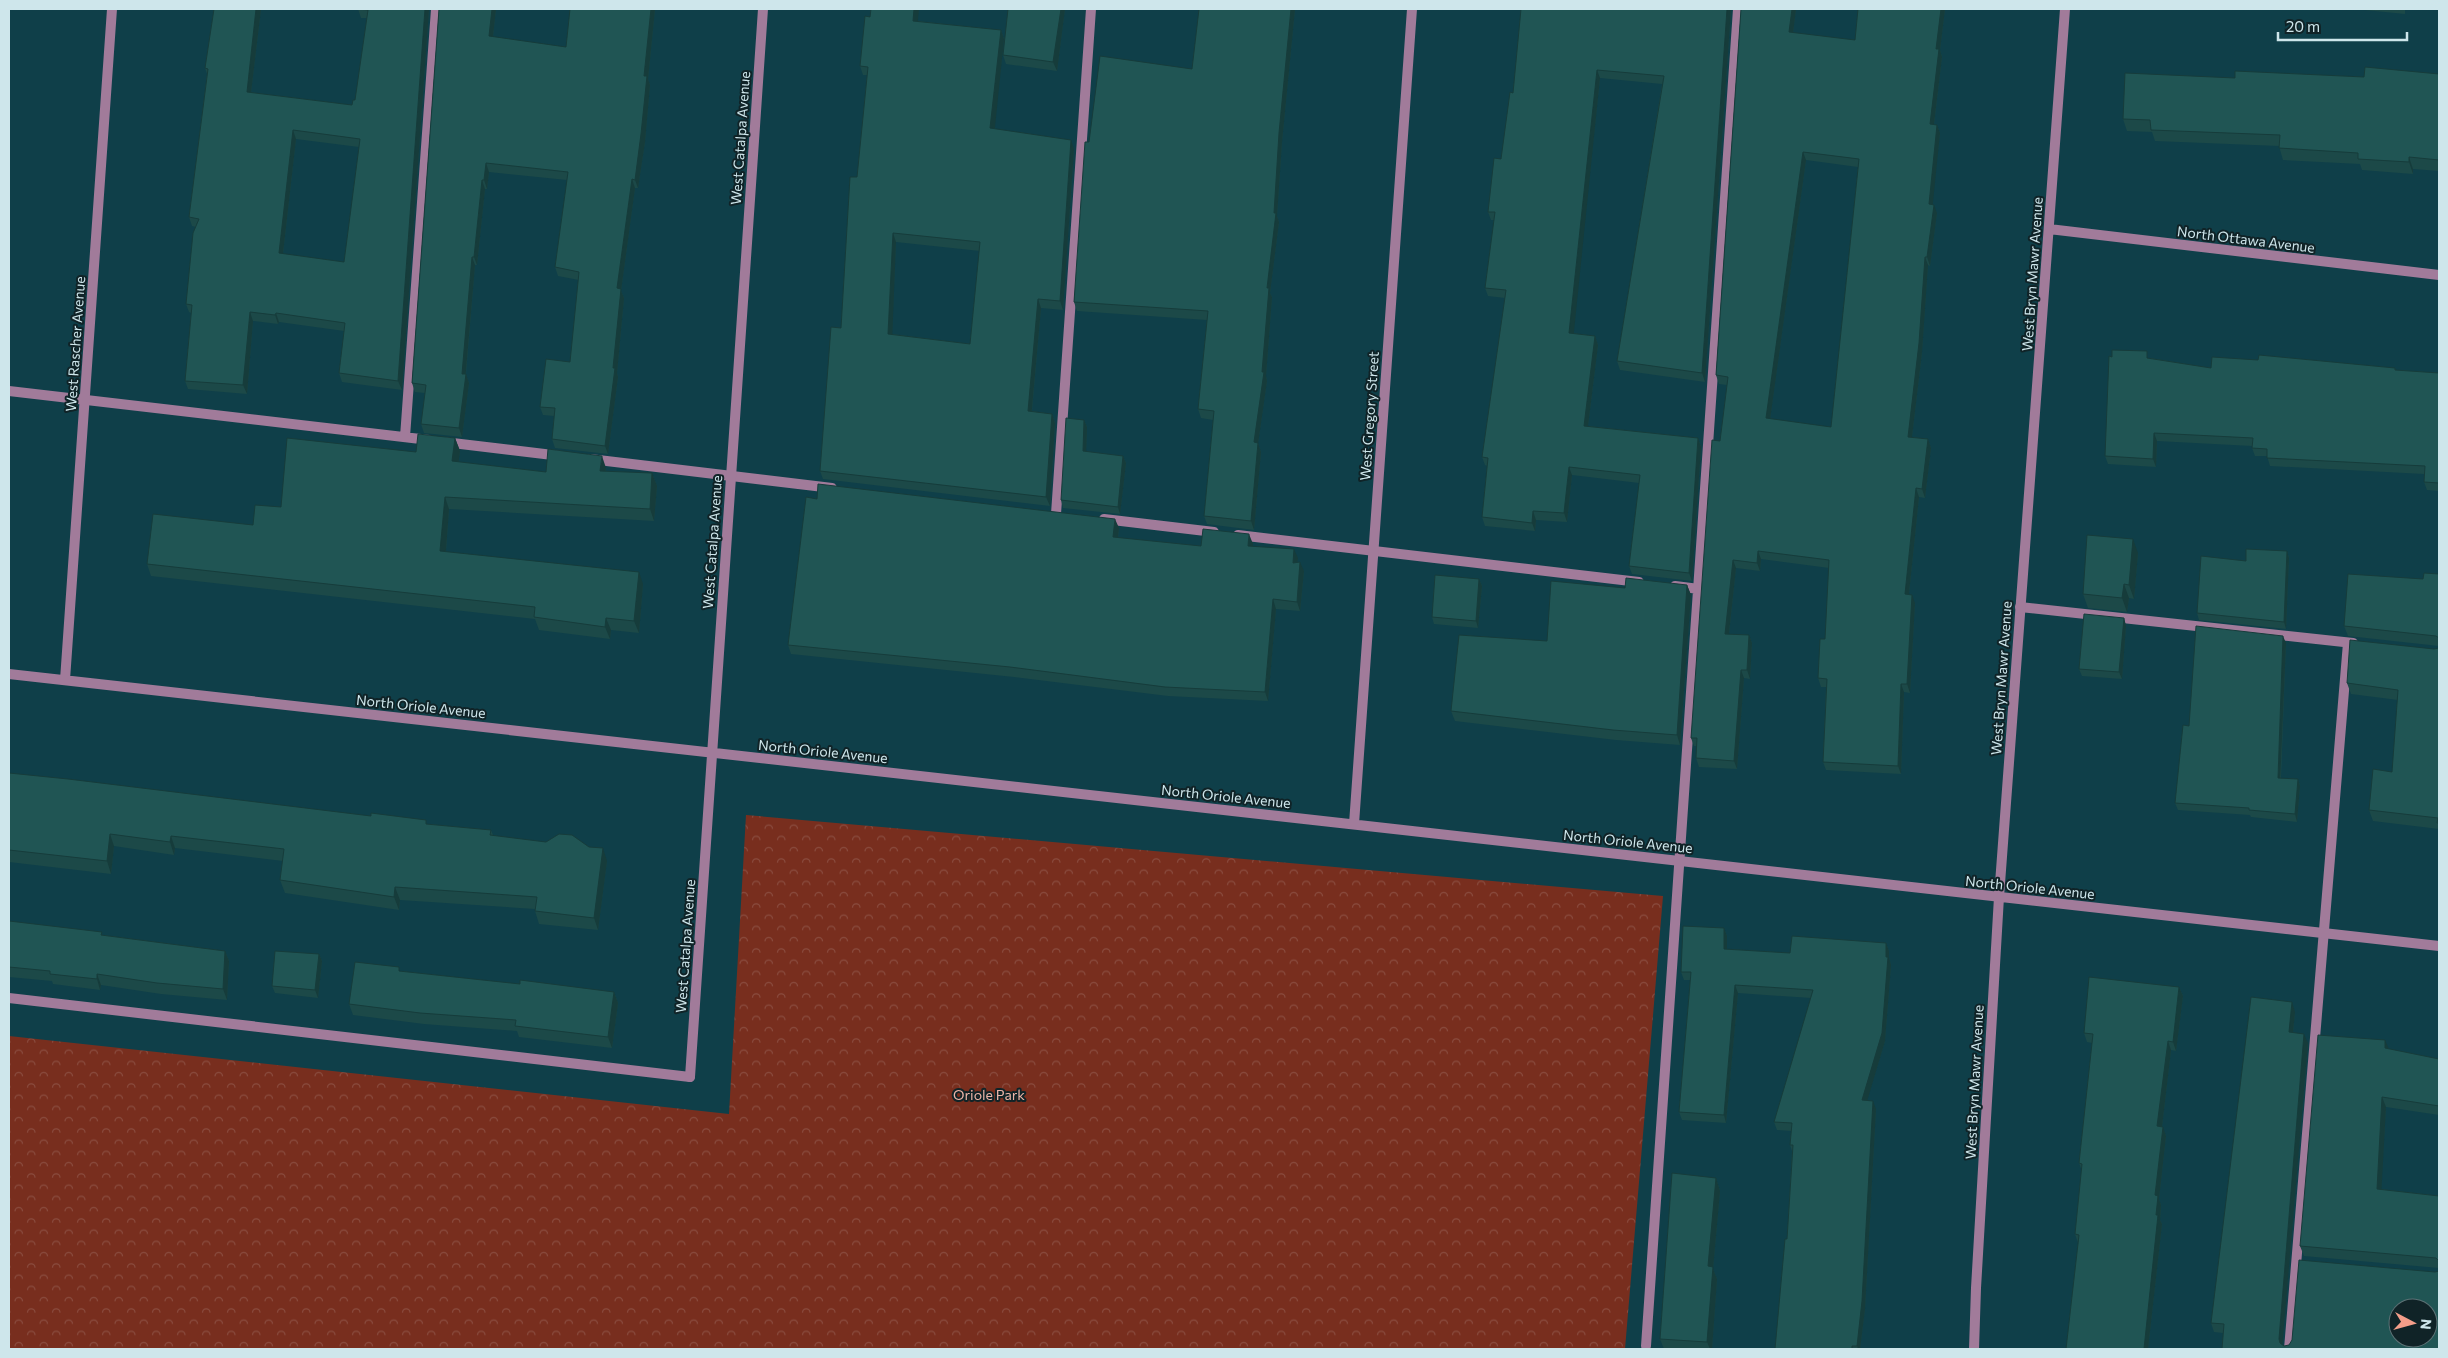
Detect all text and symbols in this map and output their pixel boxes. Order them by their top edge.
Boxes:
scale bar [2278,10,2407,42]
text: 20 m [2286,17,2320,35]
street label: West Catalpa Avenue [727,71,753,205]
street label: West Bryn Mawr Avenue [2018,196,2046,352]
street label: North Ottawa Avenue [2176,222,2316,256]
street label: West Rascher Avenue [62,276,88,412]
street label: West Gregory Street [1356,351,1382,481]
street label: West Catalpa Avenue [699,475,725,609]
street label: West Bryn Mawr Avenue [1987,600,2015,756]
street label: North Oriole Avenue [355,691,487,721]
street label: North Oriole Avenue [757,736,889,766]
street label: North Oriole Avenue [1160,781,1292,811]
street label: North Oriole Avenue [1562,826,1694,856]
street label: North Oriole Avenue [1964,872,2096,902]
street label: West Catalpa Avenue [672,879,698,1013]
street label: West Bryn Mawr Avenue [1961,1004,1987,1160]
park label: Oriole Park [953,1086,1025,1103]
north arrow [2388,1298,2438,1348]
text: N [2417,1318,2435,1331]

